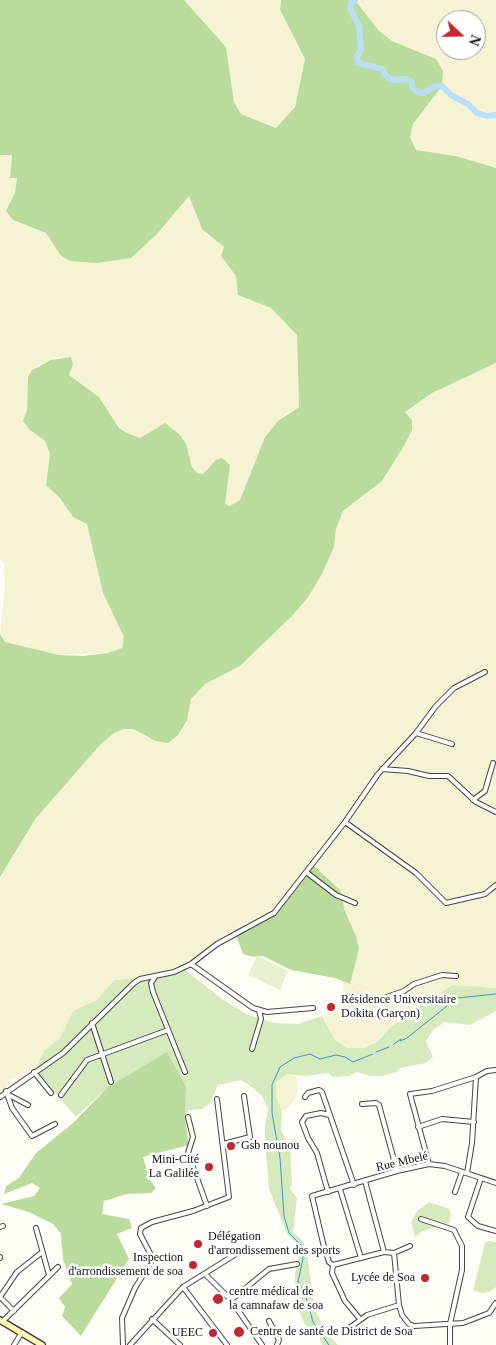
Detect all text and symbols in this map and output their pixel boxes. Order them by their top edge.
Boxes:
north arrow [436,10,486,60]
text: N [466,33,483,48]
place label: Résidence Universitaire Dokita (Garçon) [341,993,456,1021]
marker: Résidence Universitaire Dokita (Garçon) [325,1001,337,1013]
place label: Gsb nounou [241,1139,299,1153]
marker: Gsb nounou [225,1140,237,1152]
street label: Rue Mbelé [375,1149,429,1175]
place label: Mini-Cité La Galilée [149,1153,199,1181]
marker: Mini-Cité La Galilée [203,1161,215,1173]
place label: Délégation d'arrondissement des sports [208,1230,340,1258]
marker: Délégation d'arrondissement des sports [192,1238,204,1250]
place label: Inspection d'arrondissement de soa [68,1251,183,1279]
marker: Inspection d'arrondissement de soa [187,1259,199,1271]
place label: Lycée de Soa [351,1271,415,1285]
marker: Lycée de Soa [419,1272,431,1284]
place label: centre médical de la camnafaw de soa [229,1285,323,1313]
marker: centre médical de la camnafaw de soa [211,1292,225,1306]
marker: Centre de santé de District de Soa [232,1325,246,1339]
place label: Centre de santé de District de Soa [250,1325,413,1339]
place label: UEEC [172,1326,203,1340]
marker: UEEC [207,1327,219,1339]

